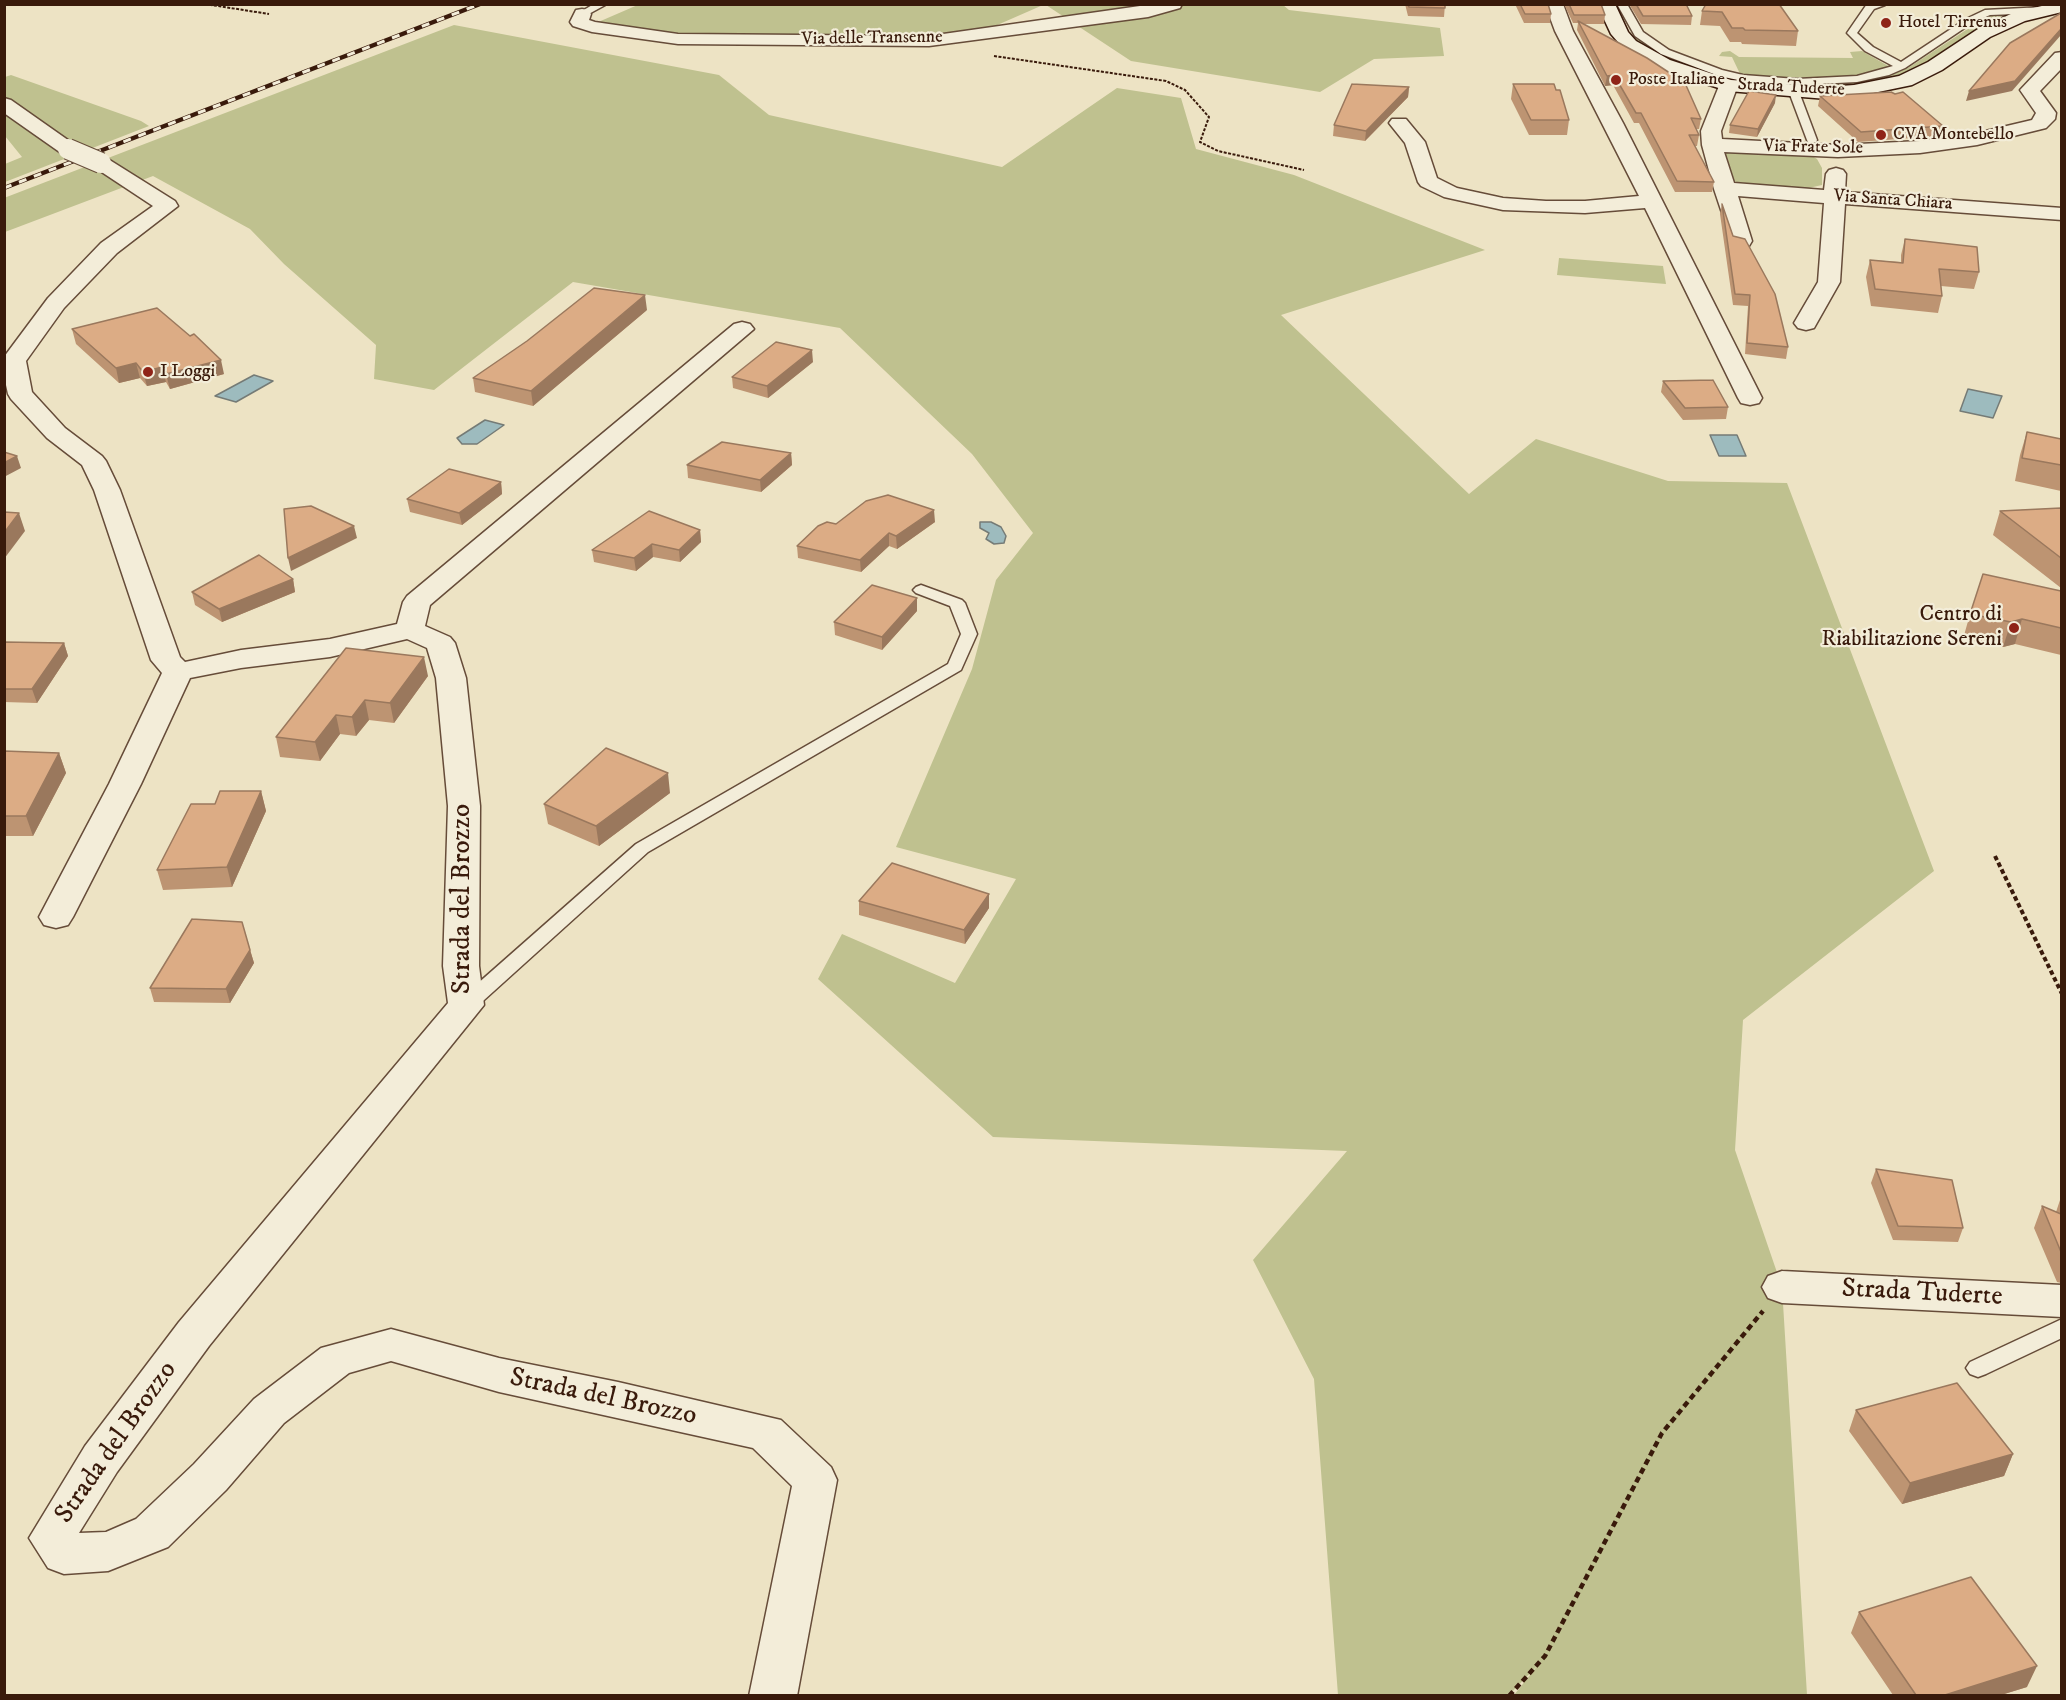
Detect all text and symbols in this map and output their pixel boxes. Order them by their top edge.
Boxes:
place label: Hotel Tirrenus [1898,12,2007,34]
marker: Hotel Tirrenus [1879,16,1893,30]
street label: Via delle Transenne [801,27,943,51]
place label: Poste Italiane [1628,69,1725,91]
marker: Poste Italiane [1609,73,1623,87]
street label: Strada Tuderte [1737,74,1845,102]
place label: CVA Montebello [1893,124,2014,146]
marker: CVA Montebello [1874,128,1888,142]
street label: Via Frate Sole [1763,136,1863,160]
street label: Via Santa Chiara [1833,186,1953,216]
place label: I Loggi [160,361,215,383]
marker: I Loggi [141,365,155,379]
place label: Centro di Riabilitazione Sereni [1822,602,2002,654]
marker: Centro di Riabilitazione Sereni [2007,621,2021,635]
street label: Strada del Brozzo [447,804,479,994]
street label: Strada Tuderte [1841,1274,2003,1314]
street label: Strada del Brozzo [49,1356,185,1530]
street label: Strada del Brozzo [507,1362,699,1434]

